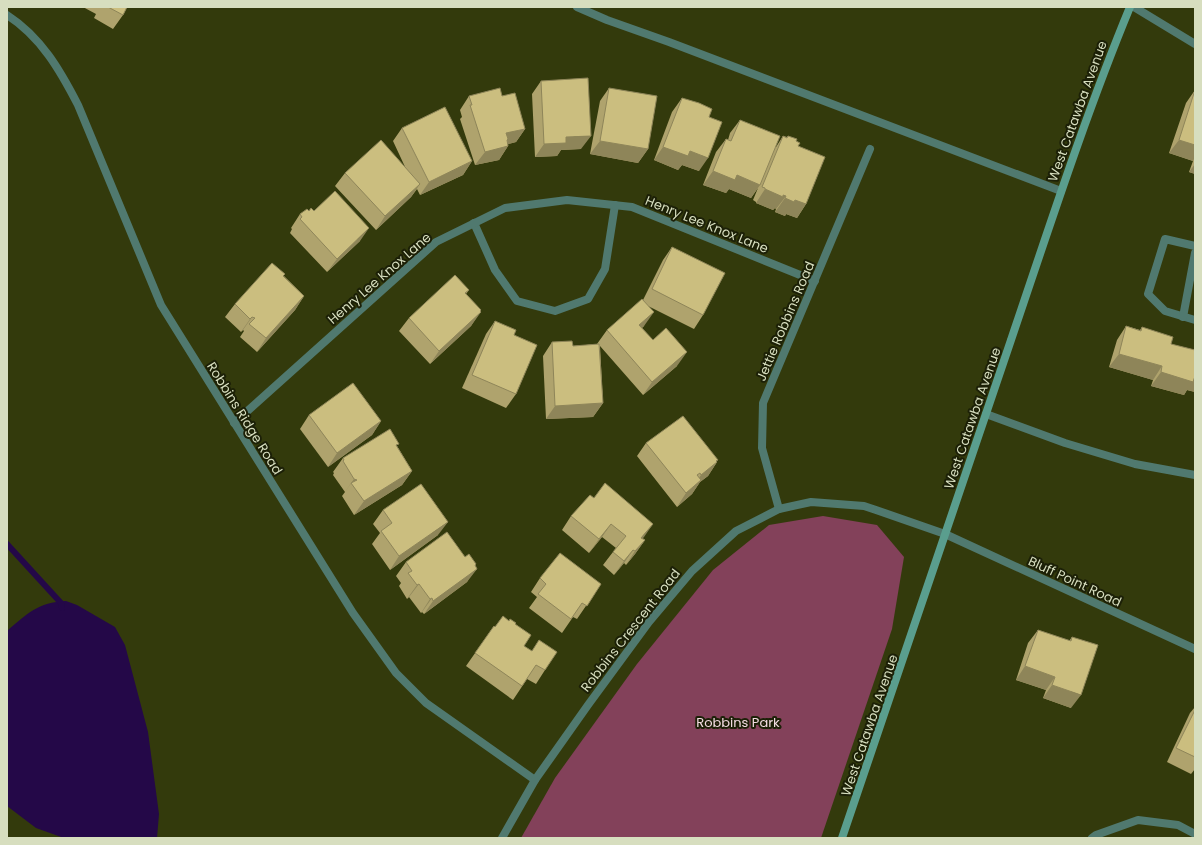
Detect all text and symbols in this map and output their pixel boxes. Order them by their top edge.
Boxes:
street label: West Catawba Avenue [1043,38,1112,184]
street label: Henry Lee Knox Lane [642,191,771,258]
street label: Henry Lee Knox Lane [324,228,435,329]
street label: Jettie Robbins Road [752,258,819,384]
street label: West Catawba Avenue [939,345,1006,492]
street label: Robbins Ridge Road [202,358,287,478]
street label: Bluff Point Road [1025,552,1125,611]
street label: Robbins Crescent Road [576,565,685,696]
street label: West Catawba Avenue [836,652,903,799]
park label: Robbins Park [696,713,780,732]

